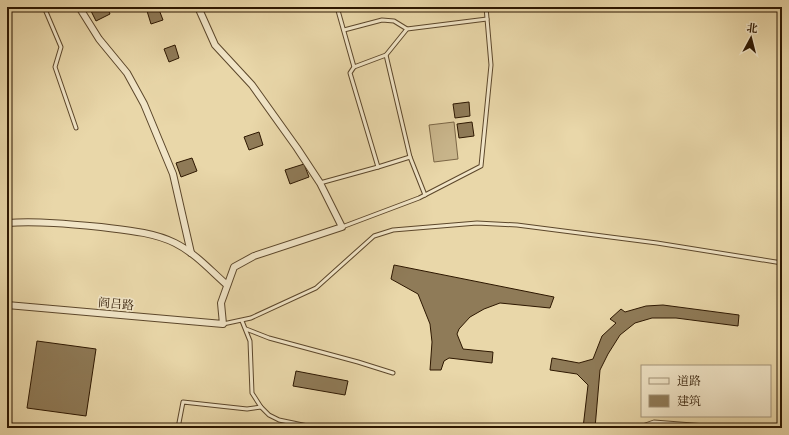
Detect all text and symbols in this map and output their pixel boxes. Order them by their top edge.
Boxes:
north arrow [731,18,771,58]
text: 北 [746,21,758,36]
street label: 阎吕路 [97,295,135,313]
legend [641,365,771,417]
text: 道路 [677,374,701,388]
text: 建筑 [677,394,701,408]

